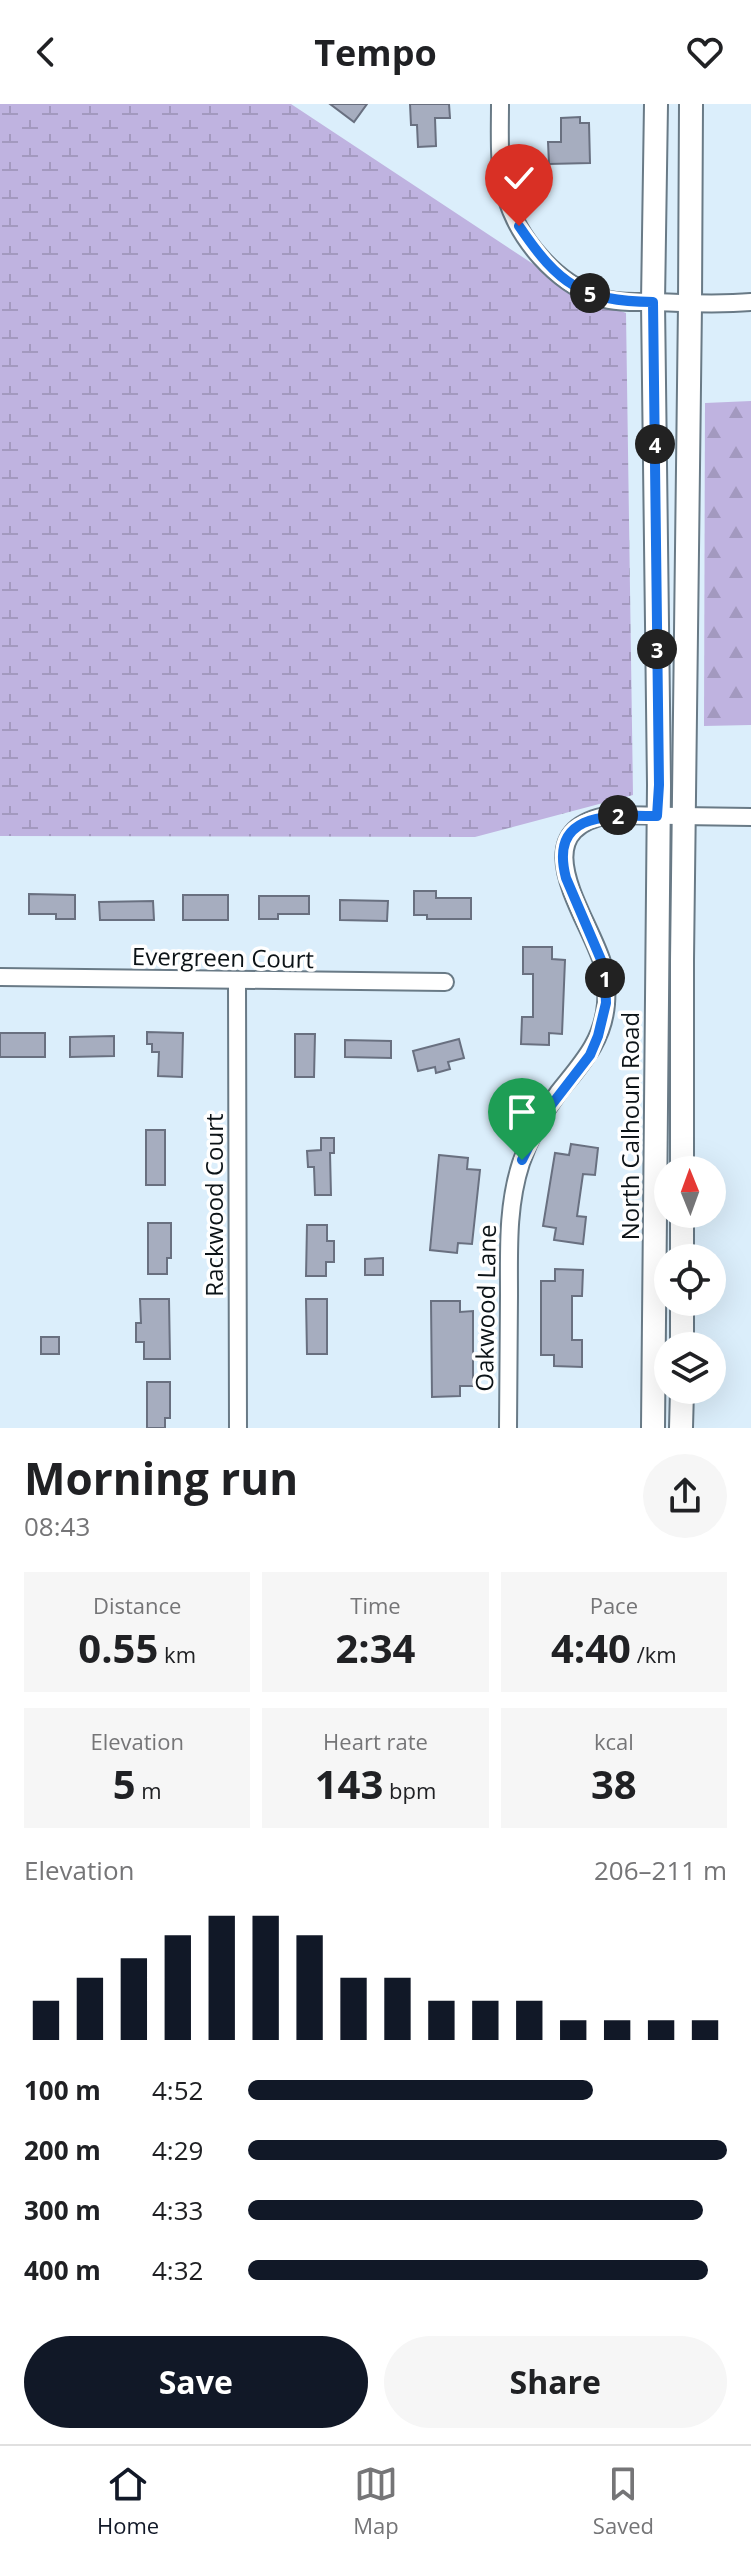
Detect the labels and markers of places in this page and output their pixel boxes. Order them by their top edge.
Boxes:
pin [485,144,553,226]
pin: 5 [570,273,610,313]
pin: 4 [635,424,675,464]
pin: 3 [637,629,677,669]
pin: 2 [598,795,638,835]
pin: 1 [585,958,625,998]
pin [488,1078,556,1160]

